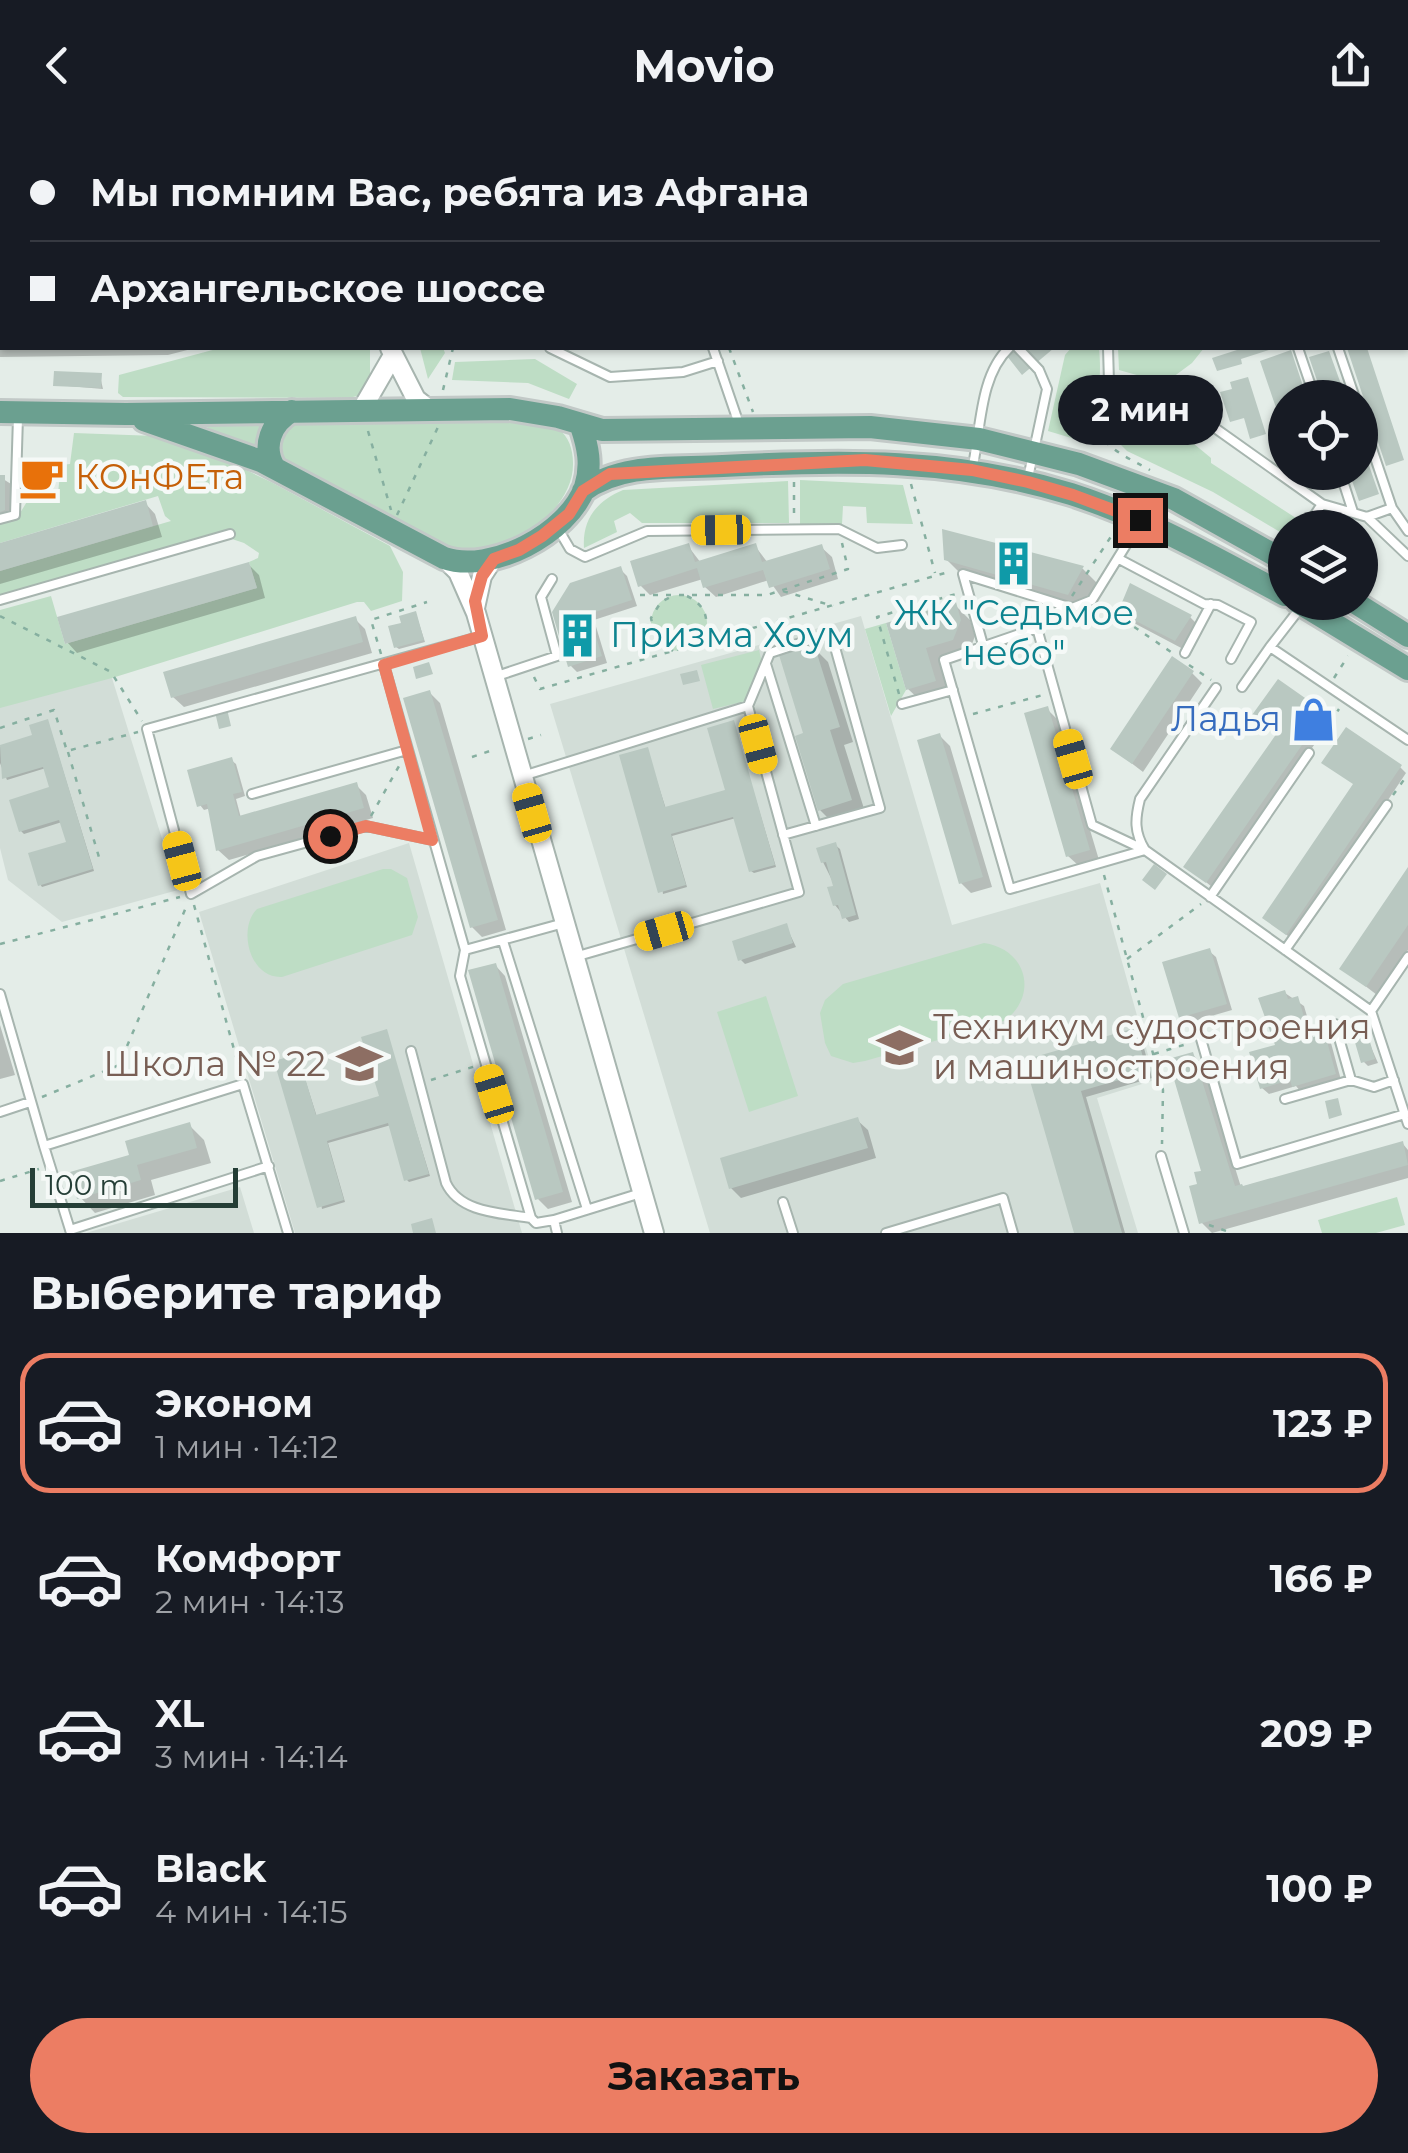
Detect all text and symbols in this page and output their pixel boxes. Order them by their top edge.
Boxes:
icon: back [30,38,85,93]
text: Movio [633,38,775,93]
icon: share [1323,38,1378,93]
text: Мы помним Вас, ребята из Афгана [90,169,809,216]
text: Архангельское шоссе [90,265,546,312]
callout: 2 мин [1058,375,1222,445]
map controls [1268,380,1378,620]
button: locate [1268,380,1378,490]
text: 2 мин [1091,390,1190,429]
cafe icon: КОнФЕта [18,453,66,501]
place label: КОнФЕта [75,455,244,498]
route end [1118,498,1163,543]
button: layers [1268,510,1378,620]
car [691,514,751,546]
building icon: ЖК "Седьмое небо" [990,539,1038,587]
place label: ЖК "Седьмое небо" [894,591,1134,674]
building icon: Призма Хоум [553,611,601,659]
place label: Призма Хоум [610,613,854,656]
shop icon: Ладья [1290,695,1338,743]
place label: Ладья [1171,697,1281,740]
car [736,711,780,777]
car [1050,726,1096,792]
car [509,780,555,846]
route start [308,814,353,859]
car [160,828,204,894]
car [631,908,697,954]
place label: Техникум судостроения и машиностроения [933,1005,1371,1088]
school or university icon: Техникум судостроения и машиностроения [876,1023,924,1071]
school or university icon: Школа № 22 [335,1040,383,1088]
place label: Школа № 22 [103,1042,326,1085]
car [471,1061,517,1127]
scale bar [30,1163,238,1208]
text: 100 m [45,1168,129,1202]
text: Выберите тариф [30,1265,442,1320]
icon: car [35,1378,125,1468]
text: Эконом [155,1380,313,1427]
text: 123 ₽ [1273,1400,1373,1447]
text: 1 мин · 14:12 [155,1427,338,1466]
icon: car [35,1533,125,1623]
text: Комфорт [155,1535,341,1582]
text: 166 ₽ [1269,1555,1373,1602]
text: 2 мин · 14:13 [155,1582,345,1621]
icon: car [35,1688,125,1778]
text: XL [155,1690,204,1737]
text: 209 ₽ [1260,1710,1373,1757]
text: 3 мин · 14:14 [155,1737,348,1776]
icon: car [35,1843,125,1933]
text: Black [155,1845,266,1892]
text: 100 ₽ [1266,1865,1373,1912]
text: 4 мин · 14:15 [155,1892,348,1931]
button: Заказать [30,2018,1378,2133]

